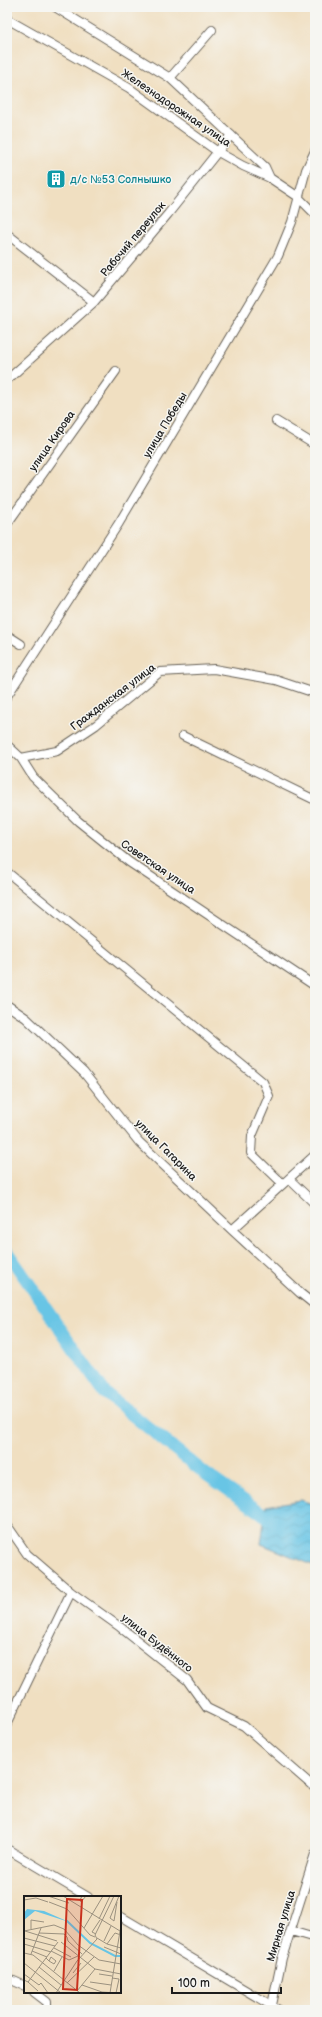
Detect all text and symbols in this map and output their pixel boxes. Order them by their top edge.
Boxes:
street label: Железнодорожная улица [119,66,234,150]
building icon: д/с №53 Солнышко [45,168,67,190]
place label: д/с №53 Солнышко [70,173,171,186]
street label: Рабочий переулок [98,199,168,279]
street label: улица Победы [140,390,190,460]
street label: улица Кирова [26,408,78,474]
street label: Гражданская улица [68,661,158,733]
street label: Советская улица [118,837,198,897]
street label: улица Гагарина [133,1117,200,1184]
street label: улица Будённого [119,1611,195,1675]
street label: Мирная улица [264,1888,298,1963]
inset map [24,1896,121,1993]
scale bar [172,1969,281,1995]
text: 100 m [178,1976,210,1991]

